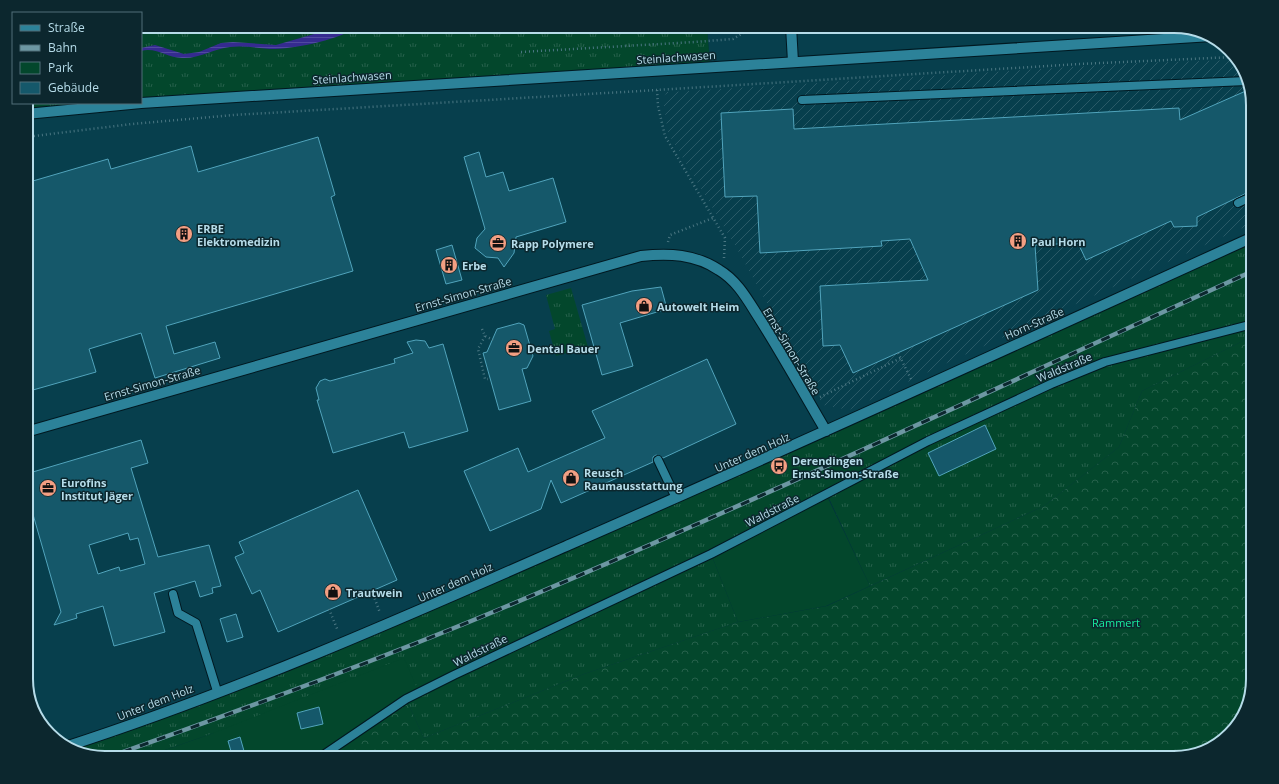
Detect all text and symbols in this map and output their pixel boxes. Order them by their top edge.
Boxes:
legend [12,12,142,104]
text: Straße [48,19,85,36]
text: Bahn [48,39,77,56]
street label: Steinlachwasen [636,47,716,67]
text: Park [48,59,74,76]
street label: Steinlachwasen [312,67,392,87]
text: Gebäude [48,79,99,96]
place label: ERBE Elektromedizin [197,221,280,249]
building icon: ERBE Elektromedizin [174,224,194,244]
building icon: Paul Horn [1008,231,1028,251]
office icon: Rapp Polymere [488,233,508,253]
place label: Paul Horn [1031,234,1085,249]
place label: Rapp Polymere [511,236,594,251]
building icon: Erbe [439,255,459,275]
place label: Erbe [462,258,487,273]
street label: Ernst-Simon-Straße [413,273,513,315]
shop icon: Autowelt Heim [634,296,654,316]
place label: Autowelt Heim [657,299,739,314]
street label: Horn-Straße [1002,303,1066,343]
street label: Ernst-Simon-Straße [760,304,824,398]
office icon: Dental Bauer [504,338,524,358]
place label: Dental Bauer [527,341,599,356]
street label: Waldstraße [1034,349,1094,385]
street label: Ernst-Simon-Straße [102,362,202,404]
street label: Unter dem Holz [712,429,792,475]
place label: Derendingen Ernst-Simon-Straße [792,453,899,481]
bus stop icon: Derendingen Ernst-Simon-Straße [769,456,789,476]
place label: Reusch Raumausstattung [584,465,683,493]
shop icon: Reusch Raumausstattung [561,468,581,488]
place label: Eurofins Institut Jäger [61,475,133,503]
office icon: Eurofins Institut Jäger [38,478,58,498]
street label: Waldstraße [742,490,802,530]
street label: Unter dem Holz [415,559,495,605]
shop icon: Trautwein [323,582,343,602]
place label: Trautwein [346,585,403,600]
park label: Rammert [1092,615,1140,630]
street label: Waldstraße [450,630,510,670]
street label: Unter dem Holz [115,681,195,723]

